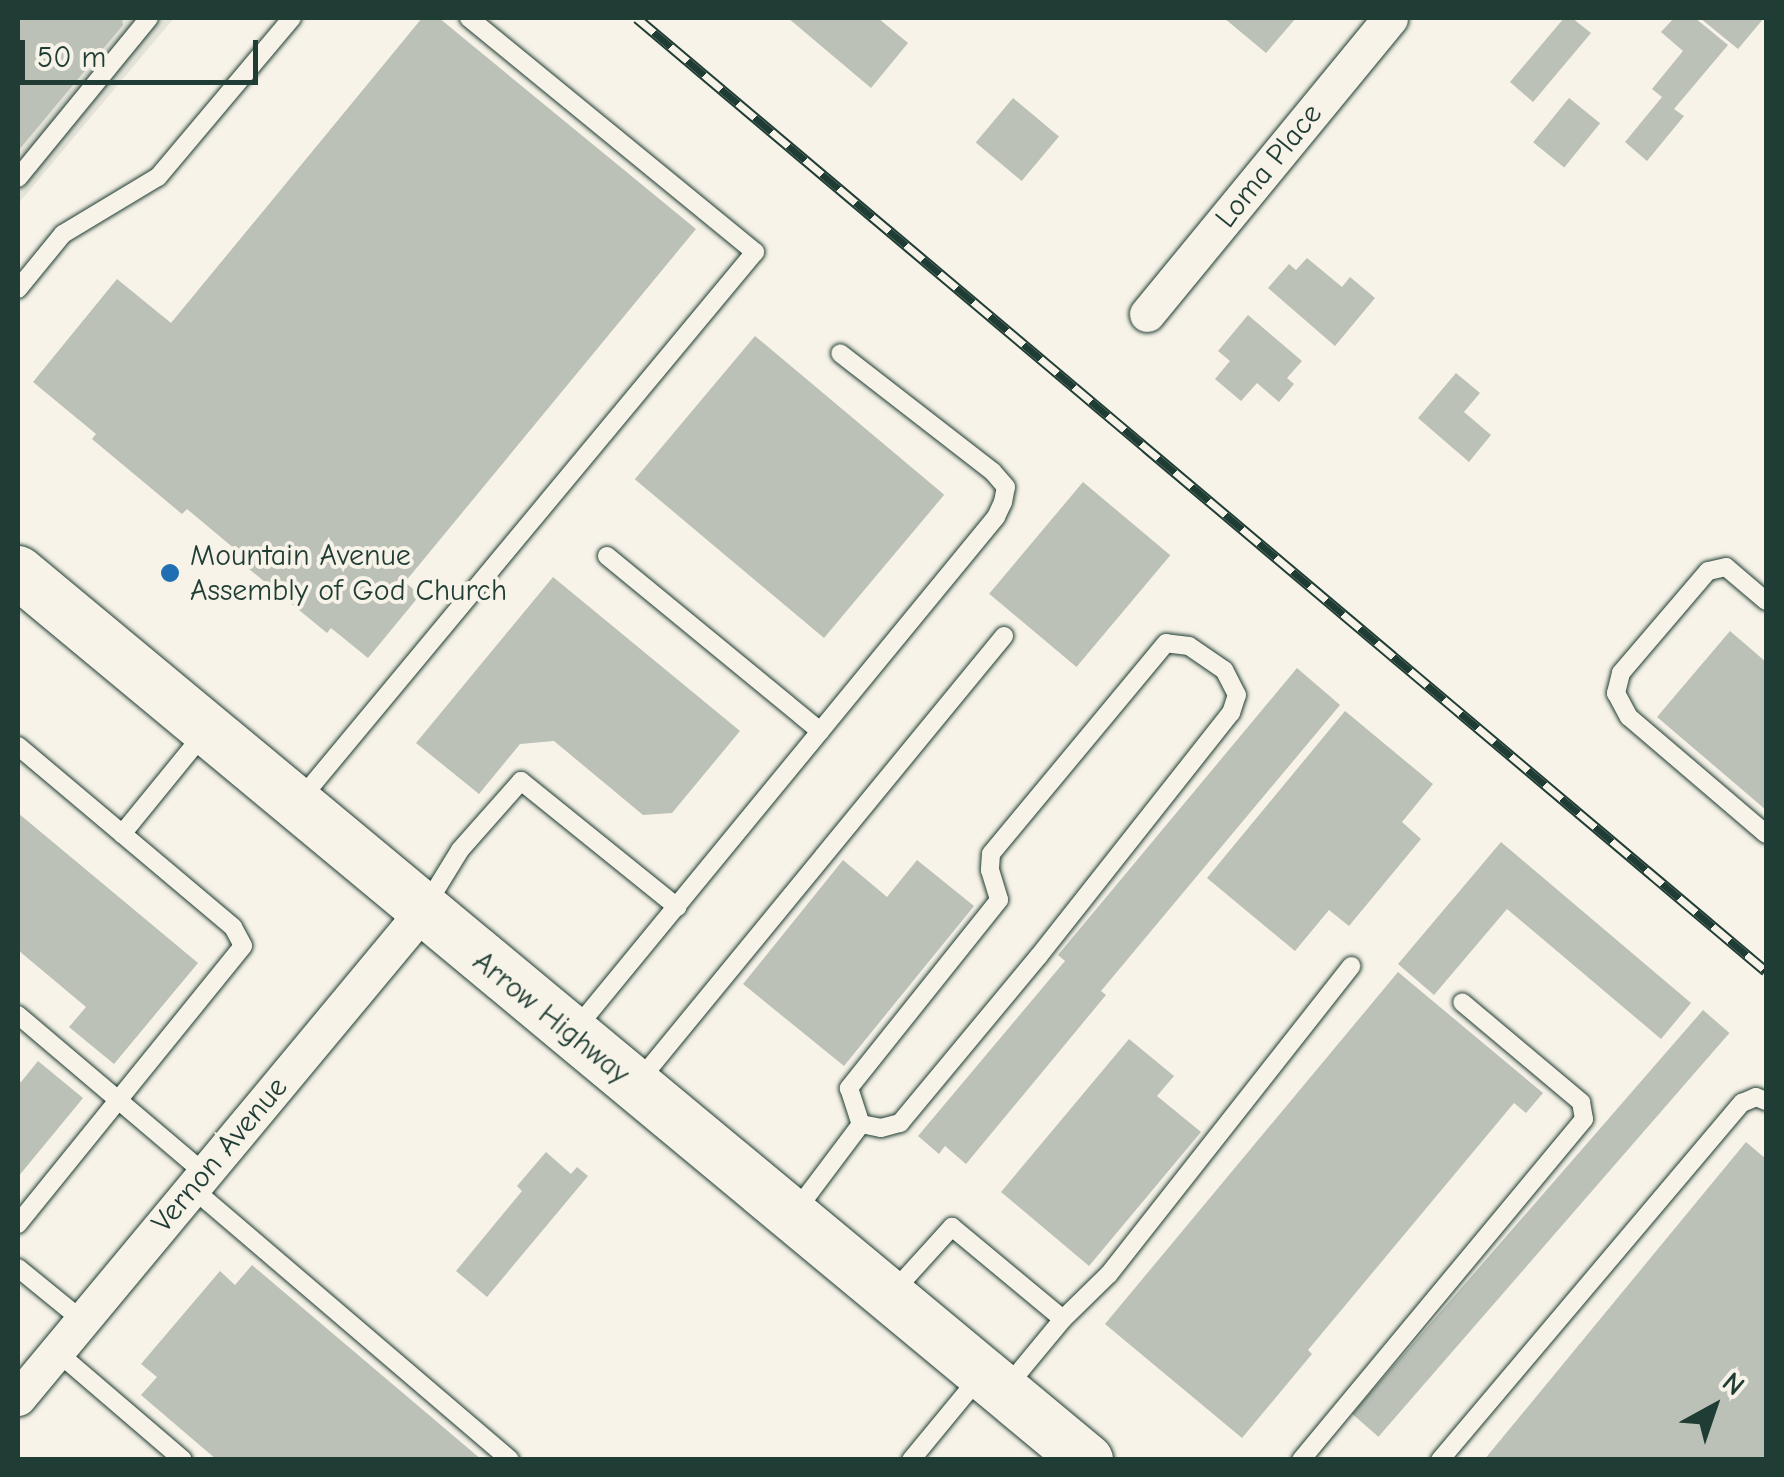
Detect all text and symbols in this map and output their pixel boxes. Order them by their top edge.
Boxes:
scale bar [25,20,262,82]
text: 50 m [37,40,106,75]
street label: Loma Place [1208,97,1330,235]
place label: Mountain Avenue Assembly of God Church [190,538,507,608]
marker: Mountain Avenue Assembly of God Church [159,562,181,584]
street label: Arrow Highway [465,944,637,1092]
street label: Vernon Avenue [145,1070,295,1240]
north arrow [1664,1357,1764,1457]
text: N [1716,1366,1751,1402]

